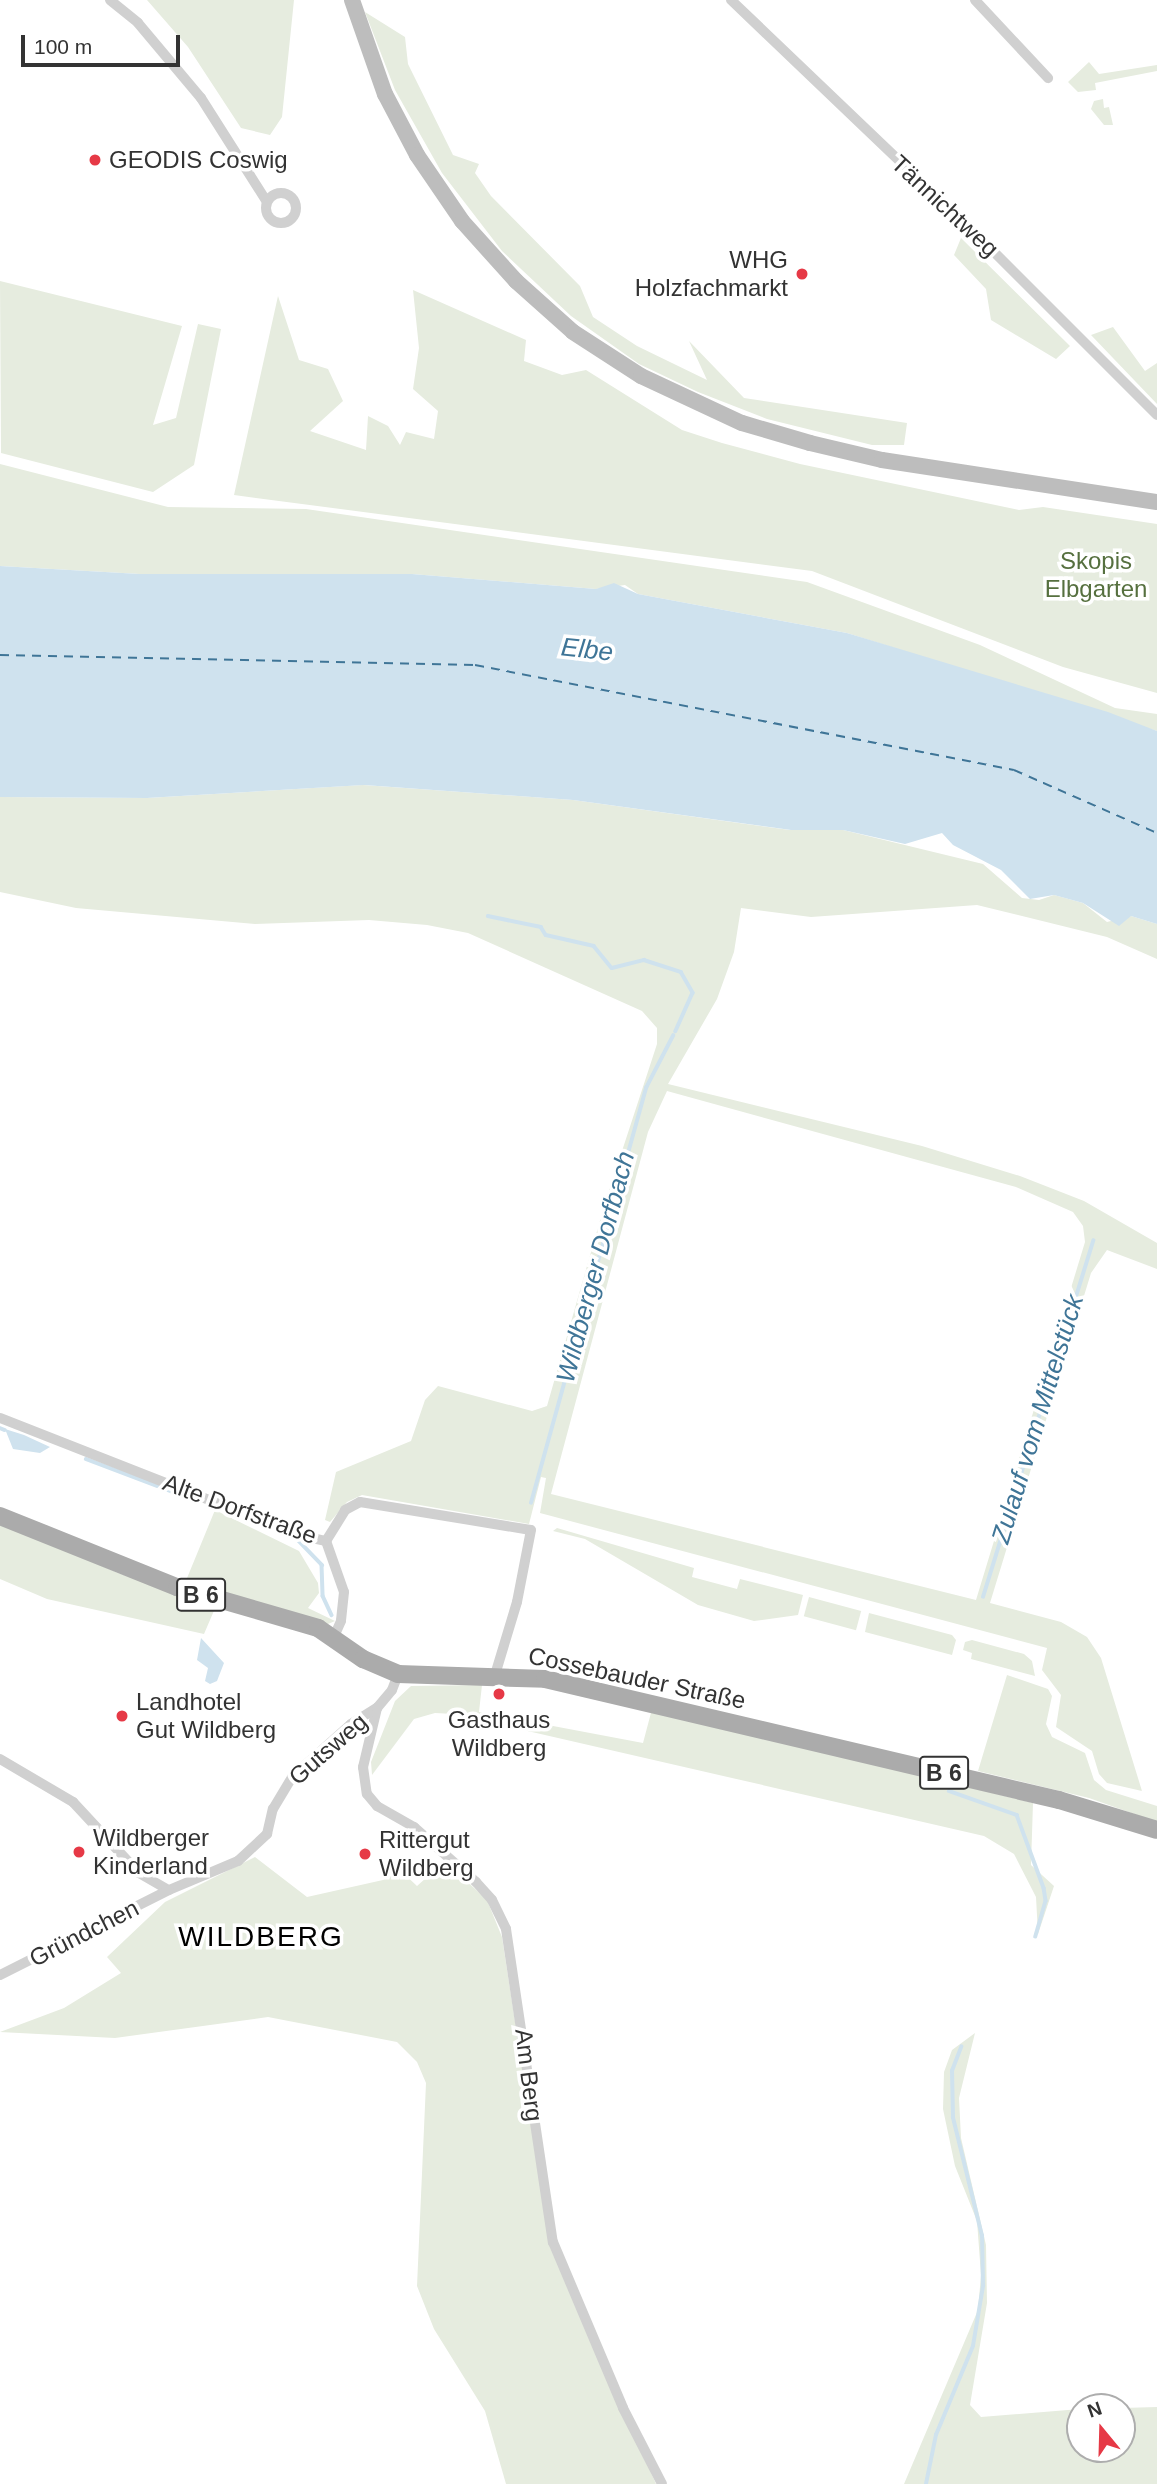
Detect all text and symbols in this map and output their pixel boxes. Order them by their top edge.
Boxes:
scale bar [24,21,184,65]
text: 100 m [34,35,92,58]
place label: GEODIS Coswig [109,146,288,174]
street label: Tännichtweg [885,149,1005,263]
marker: GEODIS Coswig [87,152,103,168]
place label: WHG Holzfachmarkt [635,246,788,302]
marker: WHG Holzfachmarkt [794,266,810,282]
park label: Skopis Elbgarten [1045,547,1147,603]
water label: Elbe [559,632,615,668]
water label: Wildberger Dorfbach [550,1148,642,1386]
water label: Zulauf vom Mittelstück [985,1291,1091,1547]
street label: Alte Dorfstraße [159,1468,321,1550]
road number: B 6 [175,1576,227,1614]
street label: Cossebauder Straße [526,1641,748,1715]
marker: Gasthaus Wildberg [491,1686,507,1702]
place label: Landhotel Gut Wildberg [136,1688,276,1744]
place label: Gasthaus Wildberg [448,1706,550,1762]
street label: Gutsweg [283,1707,373,1791]
marker: Landhotel Gut Wildberg [114,1708,130,1724]
road number: B 6 [918,1754,970,1792]
place label: Wildberger Kinderland [93,1824,209,1880]
place label: Rittergut Wildberg [379,1826,474,1882]
marker: Wildberger Kinderland [71,1844,87,1860]
marker: Rittergut Wildberg [357,1846,373,1862]
street label: Gründchen [25,1893,143,1973]
district label: WILDBERG [179,1920,343,1954]
street label: Am Berg [509,2027,549,2123]
north arrow [1066,2393,1136,2463]
text: N [1085,2397,1105,2422]

